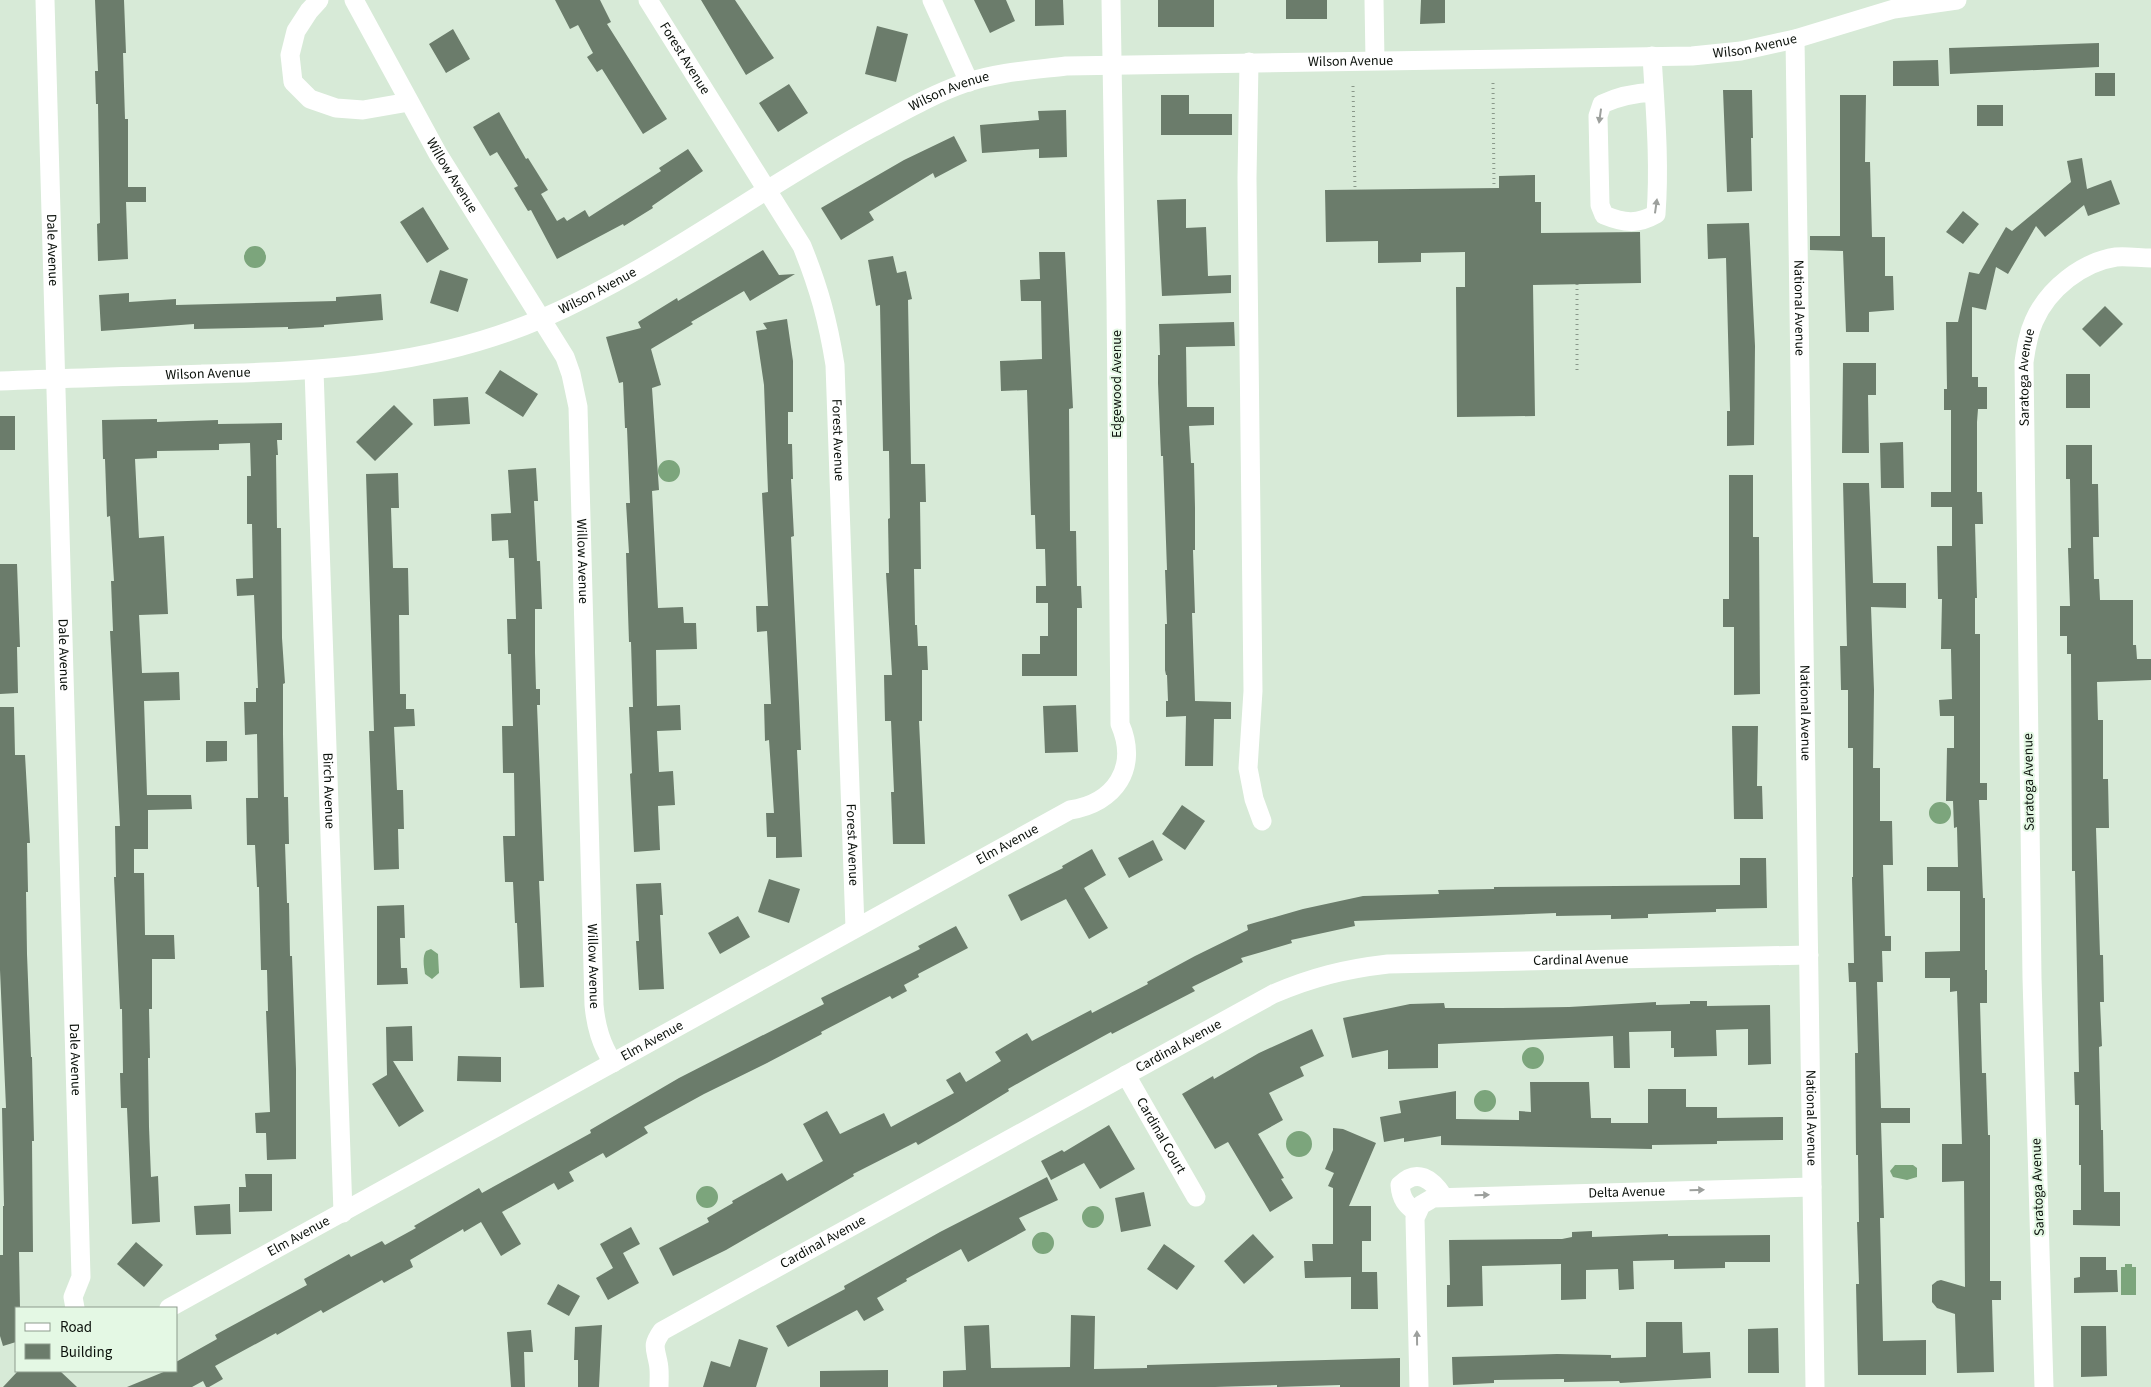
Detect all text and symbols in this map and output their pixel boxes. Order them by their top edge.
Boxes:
street label: Forest Avenue [654,18,715,99]
street label: Wilson Avenue [1712,29,1799,64]
street label: Wilson Avenue [1308,51,1393,72]
street label: Wilson Avenue [905,67,991,117]
one-way arrow [1595,108,1603,124]
street label: Willow Avenue [421,134,483,217]
one-way arrow [1652,198,1660,214]
street label: Dale Avenue [41,214,63,286]
street label: National Avenue [1788,260,1810,356]
street label: Wilson Avenue [555,262,640,320]
street label: Saratoga Avenue [2014,326,2040,426]
street label: Edgewood Avenue [1107,330,1127,438]
street label: Wilson Avenue [165,363,251,385]
street label: Forest Avenue [826,398,849,481]
street label: Willow Avenue [571,518,593,604]
street label: Dale Avenue [52,618,74,691]
street label: National Avenue [1794,665,1816,761]
street label: Saratoga Avenue [2018,733,2040,831]
street label: Birch Avenue [317,752,340,829]
street label: Forest Avenue [841,803,863,886]
street label: Elm Avenue [973,819,1042,870]
street label: Willow Avenue [582,923,604,1010]
street label: Cardinal Avenue [1533,949,1629,971]
street label: Cardinal Avenue [1132,1014,1225,1078]
street label: Elm Avenue [617,1016,687,1066]
street label: Dale Avenue [64,1023,86,1096]
street label: National Avenue [1800,1070,1822,1166]
street label: Cardinal Court [1131,1094,1191,1178]
street label: Saratoga Avenue [2026,1138,2050,1236]
street label: Delta Avenue [1588,1181,1665,1203]
one-way arrow [1689,1186,1705,1194]
one-way arrow [1474,1191,1490,1199]
street label: Cardinal Avenue [776,1210,870,1274]
street label: Elm Avenue [264,1211,333,1262]
legend [15,1307,178,1372]
text: Road [60,1317,92,1338]
one-way arrow [1413,1330,1421,1346]
text: Building [60,1342,113,1363]

